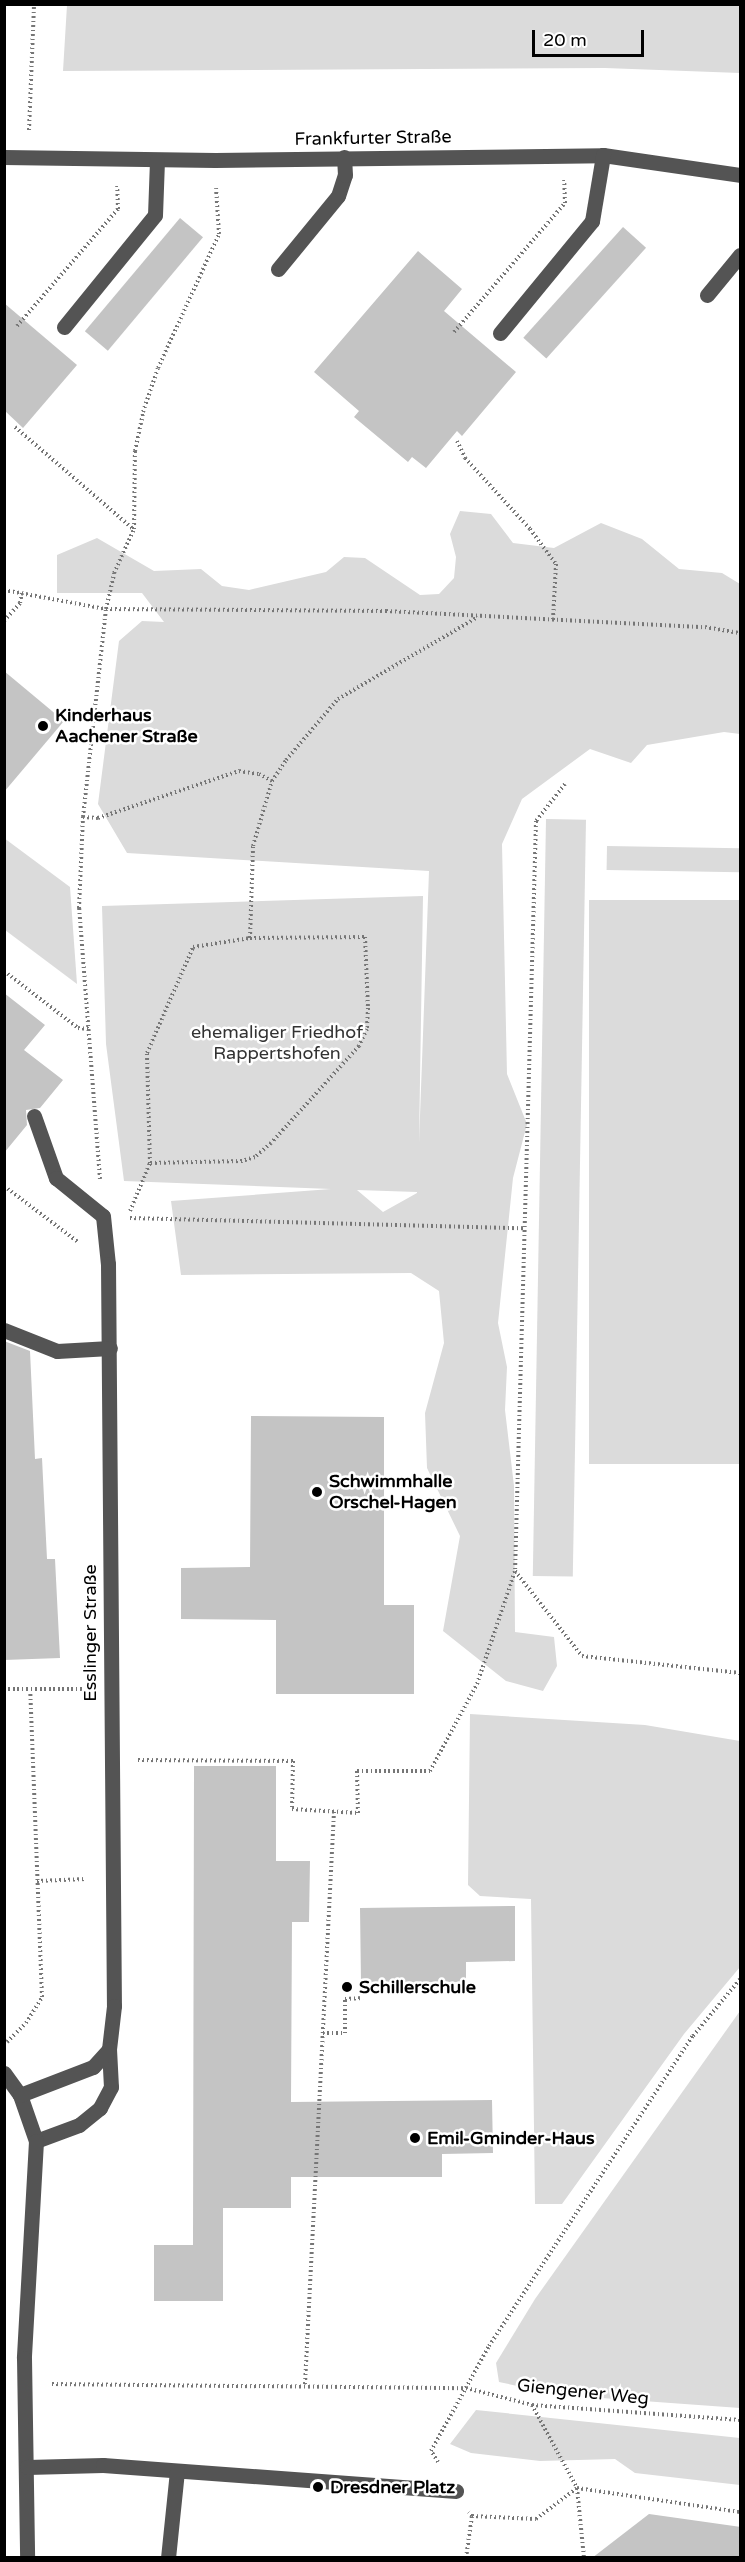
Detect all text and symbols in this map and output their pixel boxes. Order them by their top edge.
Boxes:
scale bar [535,18,648,56]
text: 20 m [543,29,587,51]
street label: Frankfurter Straße [294,126,452,150]
place label: Kinderhaus Aachener Straße [55,705,198,748]
marker: Kinderhaus Aachener Straße [36,719,50,733]
park label: ehemaliger Friedhof Rappertshofen [191,1022,363,1064]
place label: Schwimmhalle Orschel-Hagen [329,1471,457,1514]
marker: Schwimmhalle Orschel-Hagen [310,1485,324,1499]
street label: Esslinger Straße [79,1564,101,1702]
place label: Schillerschule [359,1976,476,1998]
marker: Schillerschule [340,1980,354,1994]
place label: Emil-Gminder-Haus [427,2127,595,2149]
marker: Emil-Gminder-Haus [408,2131,422,2145]
street label: Giengener Weg [516,2374,650,2410]
place label: Dresdner Platz [330,2476,455,2498]
marker: Dresdner Platz [311,2480,325,2494]

